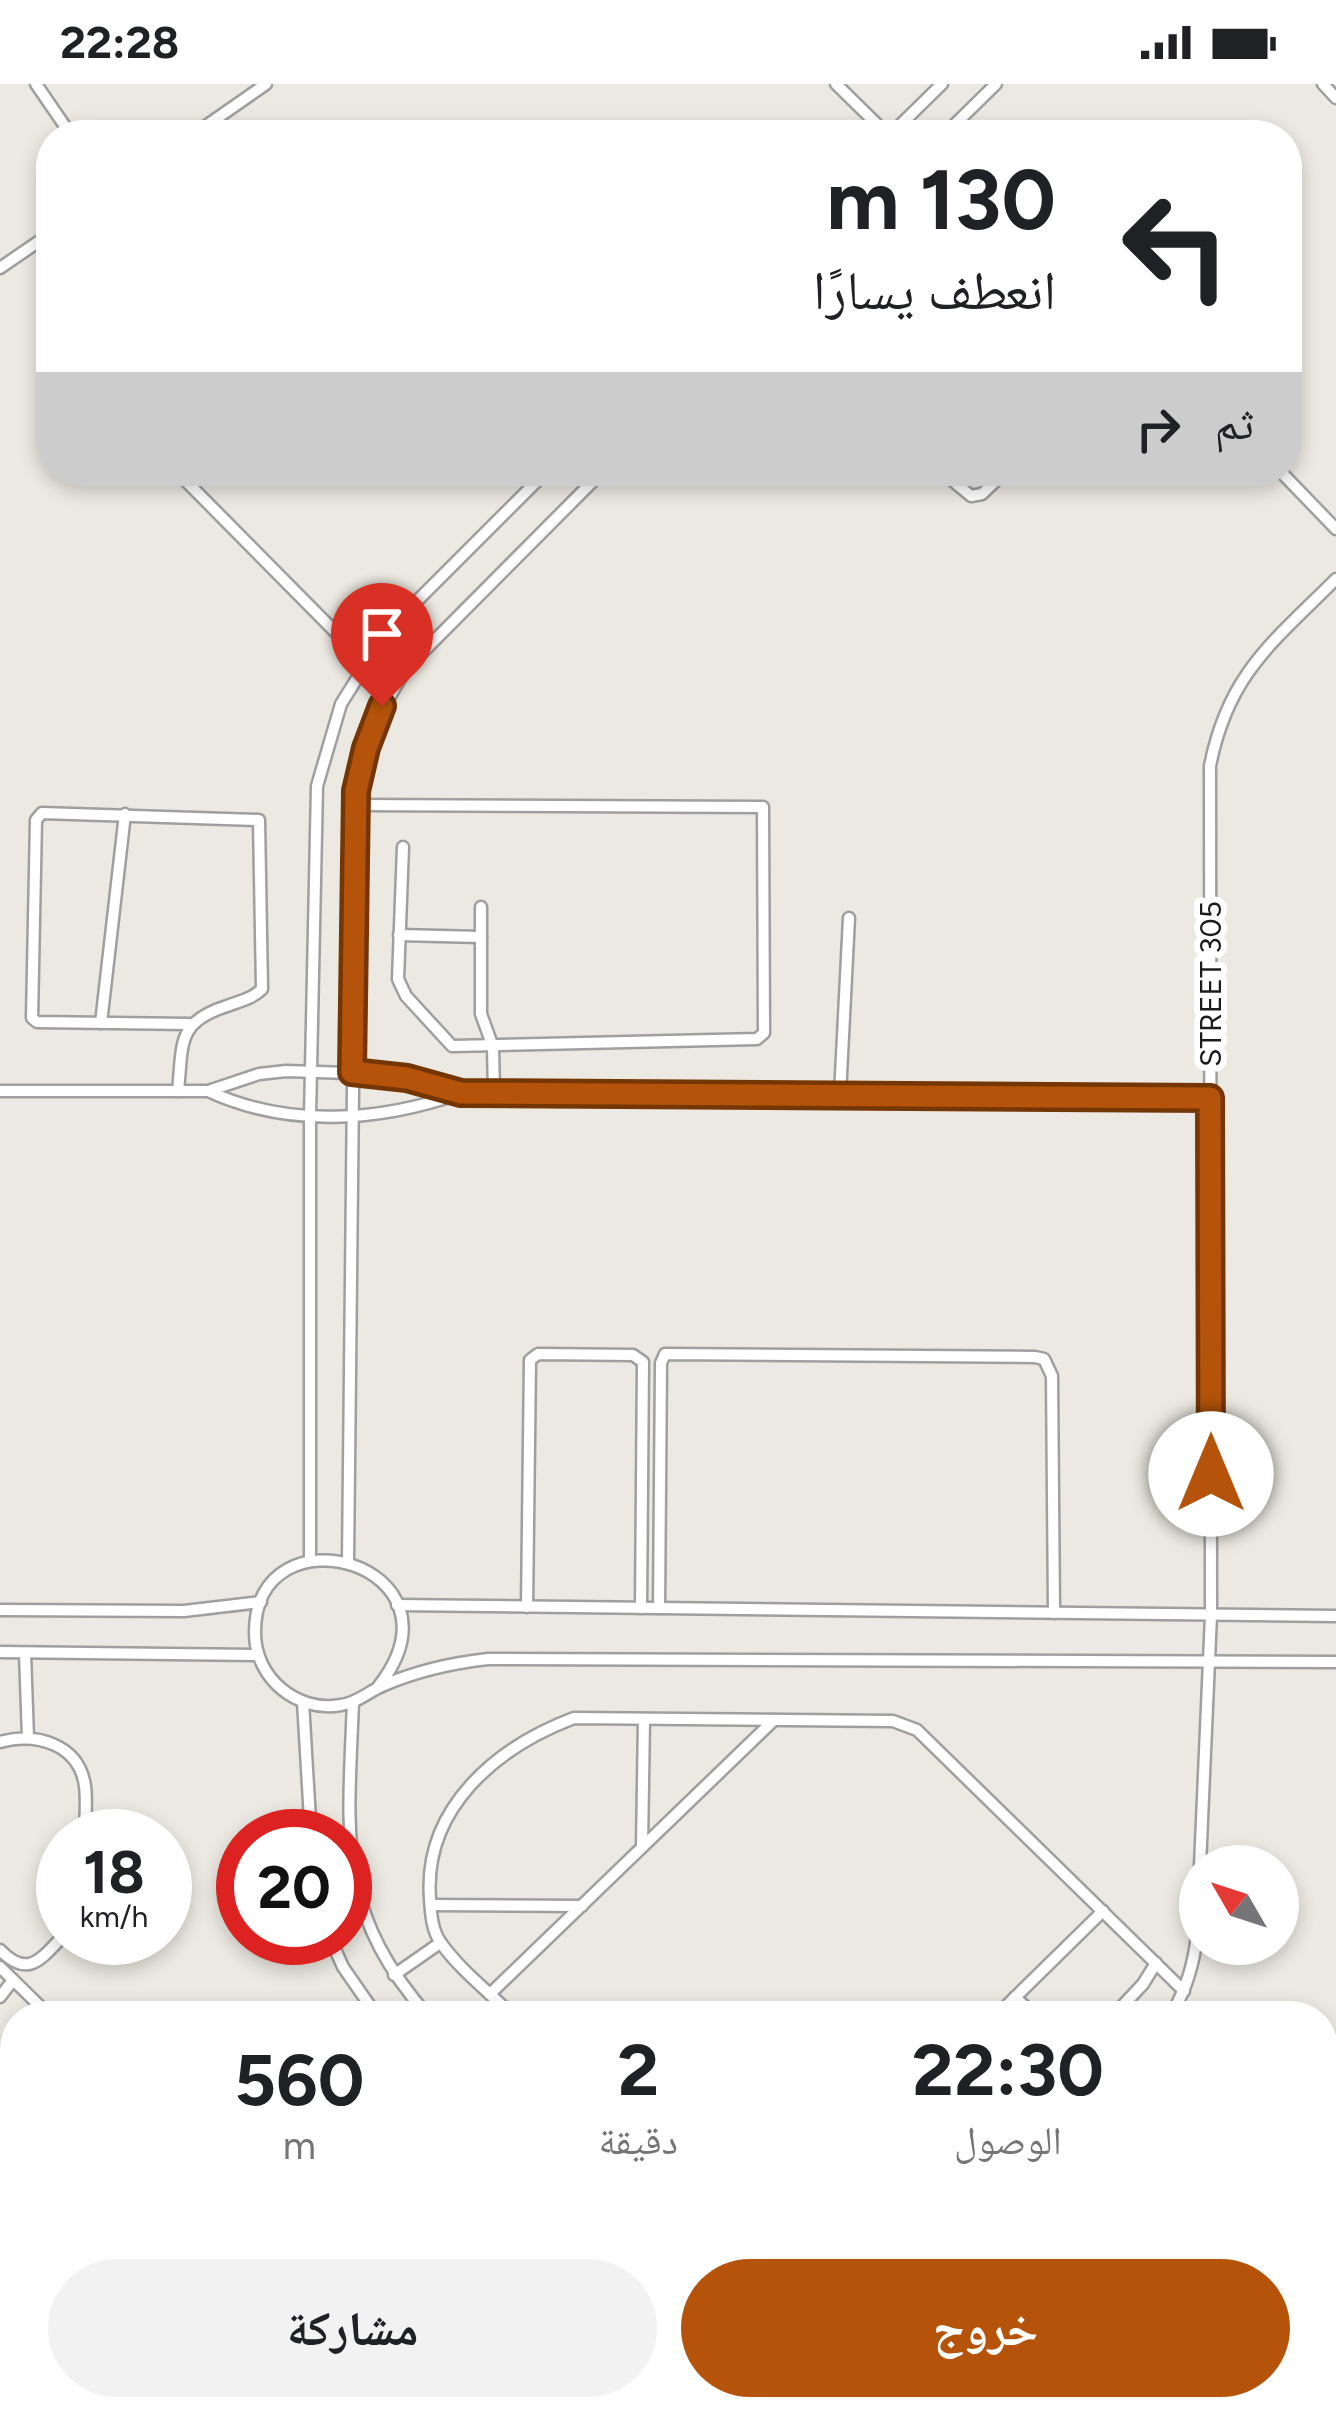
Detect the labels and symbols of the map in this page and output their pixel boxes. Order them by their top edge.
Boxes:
pin [331,583,433,706]
street label: STREET 305 [1192,901,1229,1067]
position arrow [1148,1411,1274,1537]
speed limit sign: 20 [216,1809,372,1965]
north arrow [1179,1845,1299,1965]

